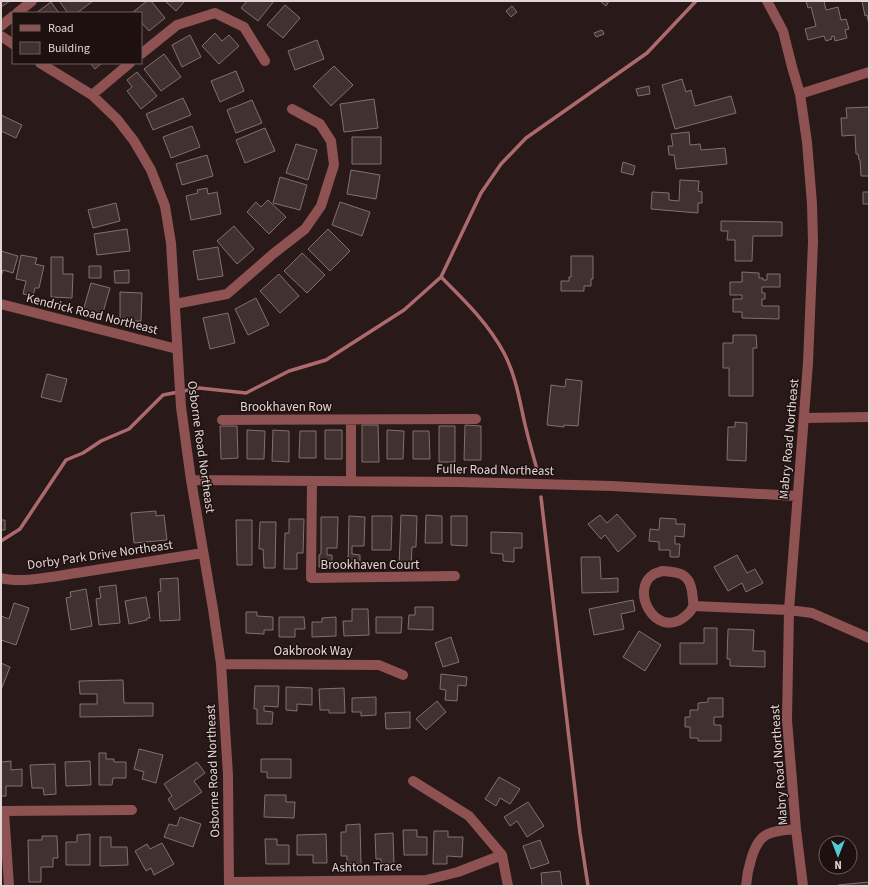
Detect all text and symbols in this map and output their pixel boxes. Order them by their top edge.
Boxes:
legend [12,12,142,64]
text: Road [48,20,74,37]
text: Building [48,40,90,57]
street label: Kendrick Road Northeast [24,289,160,339]
street label: Mabry Road Northeast [775,377,803,500]
street label: Osborne Road Northeast [183,380,219,515]
street label: Brookhaven Row [240,398,333,416]
street label: Fuller Road Northeast [436,460,555,480]
street label: Dorby Park Drive Northeast [26,536,175,574]
street label: Brookhaven Court [321,556,420,574]
street label: Oakbrook Way [274,642,352,660]
street label: Osborne Road Northeast [202,703,224,838]
street label: Mabry Road Northeast [766,703,792,826]
north arrow [818,835,858,875]
street label: Ashton Trace [332,857,402,877]
text: N [834,857,842,872]

